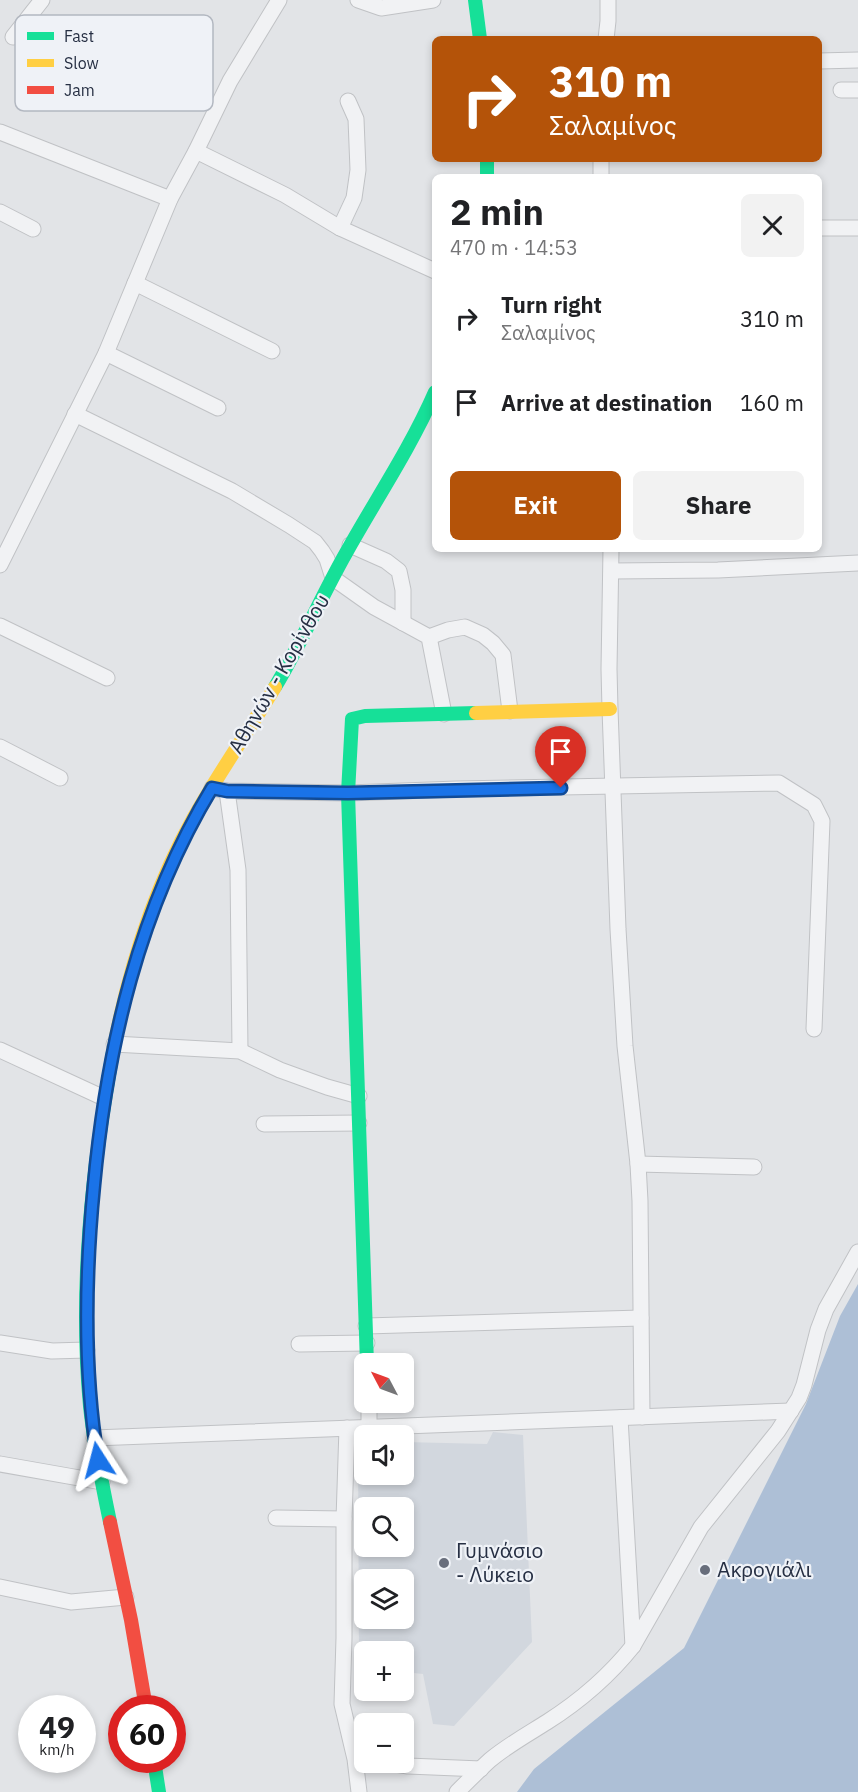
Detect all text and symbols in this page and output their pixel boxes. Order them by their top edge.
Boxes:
legend [15,15,213,111]
text: Fast [64,26,94,46]
text: Slow [64,53,99,73]
text: 310 m [549,54,672,109]
icon: right [450,60,528,138]
text: Jam [64,80,95,100]
text: Σαλαμίνος [549,107,677,142]
text: 2 min [450,188,544,235]
button: close [741,194,804,257]
text: 470 m · 14:53 [450,234,578,261]
text: Turn right [501,290,602,319]
icon: right [450,302,483,335]
text: 310 m [740,304,804,333]
text: Σαλαμίνος [501,319,596,346]
icon: arrive [450,386,483,419]
text: Arrive at destination [501,388,712,417]
text: 160 m [740,388,804,417]
button: Exit [450,471,621,540]
button: Share [633,471,804,540]
street label: Αθηνών - Κορίνθου [221,588,335,759]
pin [535,726,586,788]
icon: arrive [544,735,577,768]
north arrow [354,1353,414,1413]
map controls [354,1353,414,1773]
button: sound [354,1425,414,1485]
position arrow [66,1428,130,1492]
button: search [354,1497,414,1557]
place label: Γυμνάσιο - Λύκειο [456,1536,543,1588]
place label: Ακρογιάλι [717,1555,812,1583]
marker: Γυμνάσιο - Λύκειο [437,1556,451,1570]
marker: Ακρογιάλι [698,1563,712,1577]
button: layers [354,1569,414,1629]
button: + [354,1641,414,1701]
speed limit sign: 60 [108,1695,186,1773]
text: 49 [39,1707,75,1746]
button: − [354,1713,414,1773]
text: km/h [39,1740,75,1759]

